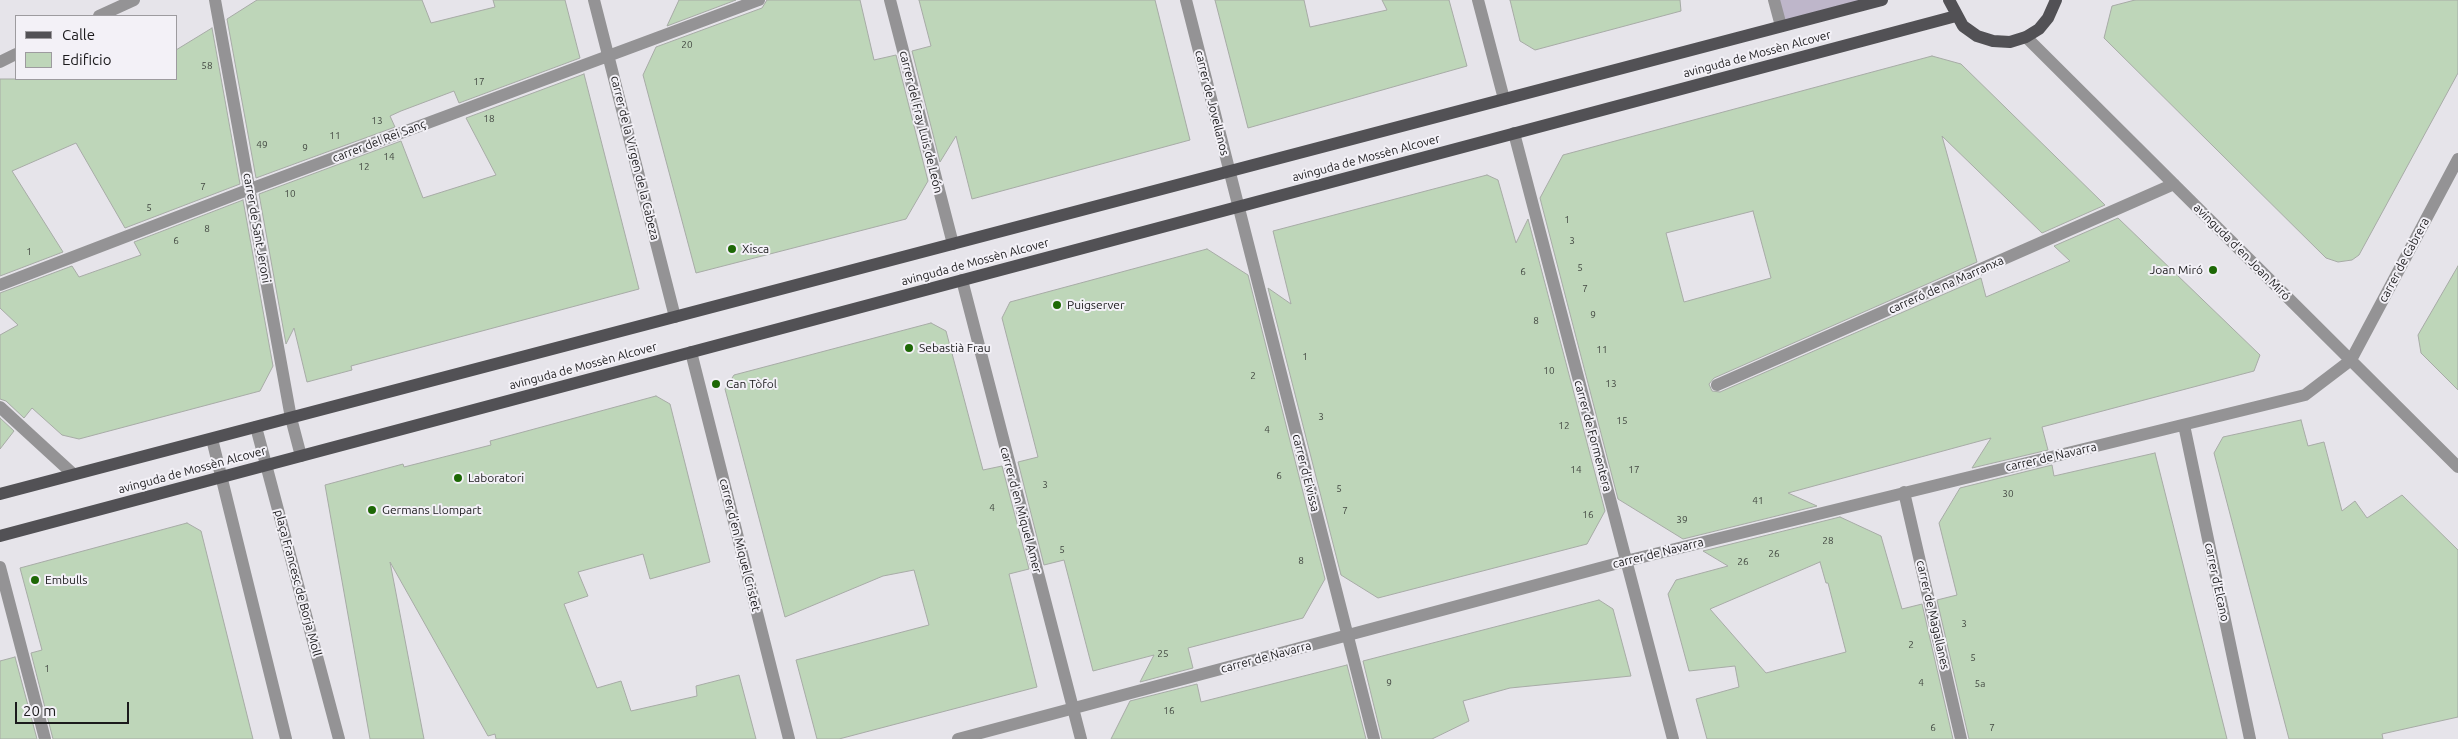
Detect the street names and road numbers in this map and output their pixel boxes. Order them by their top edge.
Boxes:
street label: avinguda de Mossèn Alcover [1682,27,1832,81]
street label: carrer del Fray Luis de León [896,49,946,195]
street label: carrer de Jovellanos [1192,49,1232,157]
street label: carrer de la Virgen de la Cabeza [608,74,662,242]
street label: carrer del Rei Sanç [330,117,428,165]
street label: avinguda de Mossèn Alcover [1291,131,1441,185]
street label: carrer de Sant Jeroni [240,172,274,284]
street label: avinguda d'en Joan Miró [2191,201,2293,303]
street label: carrer de Cabrera [2376,215,2432,305]
street label: avinguda de Mossèn Alcover [900,235,1050,289]
street label: carreró de na Marranxa [1886,253,2006,317]
street label: avinguda de Mossèn Alcover [508,339,658,393]
street label: carrer de Formentera [1571,379,1615,493]
street label: carrer d'Eivissa [1289,433,1323,513]
street label: carrer de Navarra [2004,440,2098,474]
street label: avinguda de Mossèn Alcover [117,443,267,497]
street label: carrer d'en Miquel Amer [997,445,1045,575]
street label: carrer d'en Miquel Cristet [716,477,764,613]
street label: plaça Francesc de Borja Moll [271,508,325,658]
street label: carrer de Navarra [1611,535,1705,571]
street label: carrer d'Elcano [2202,541,2232,623]
street label: carrer de Magallanes [1913,559,1953,671]
street label: carrer de Navarra [1219,638,1313,676]

